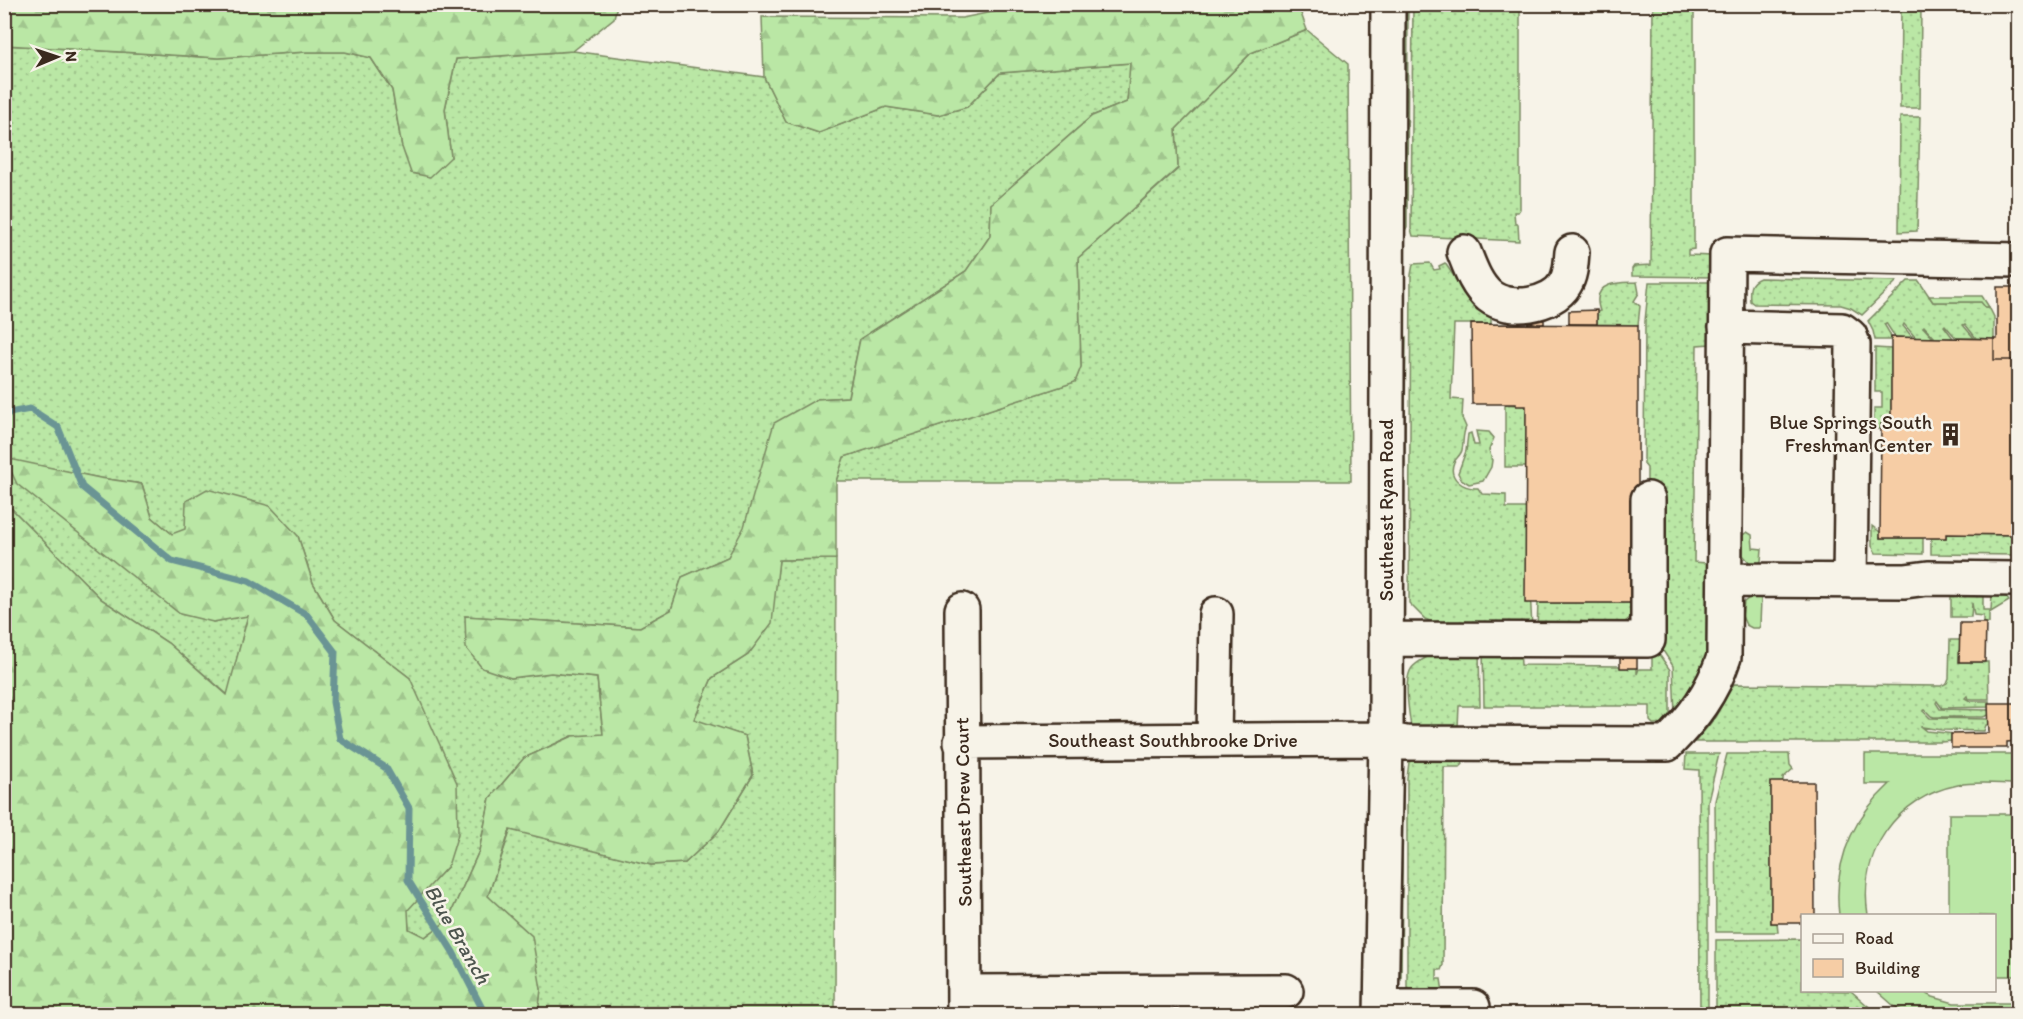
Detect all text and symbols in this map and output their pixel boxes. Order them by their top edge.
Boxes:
north arrow [27,27,87,87]
text: N [62,51,81,62]
place label: Blue Springs South Freshman Center [1769,410,1932,457]
street label: Southeast Ryan Road [1374,419,1398,601]
building icon: Blue Springs South Freshman Center [1937,421,1963,447]
street label: Southeast Drew Court [949,717,977,907]
street label: Southeast Southbrooke Drive [1048,728,1298,752]
water label: Blue Branch [420,880,497,988]
legend [1801,914,1996,992]
text: Road [1855,927,1894,949]
text: Building [1855,957,1921,979]

